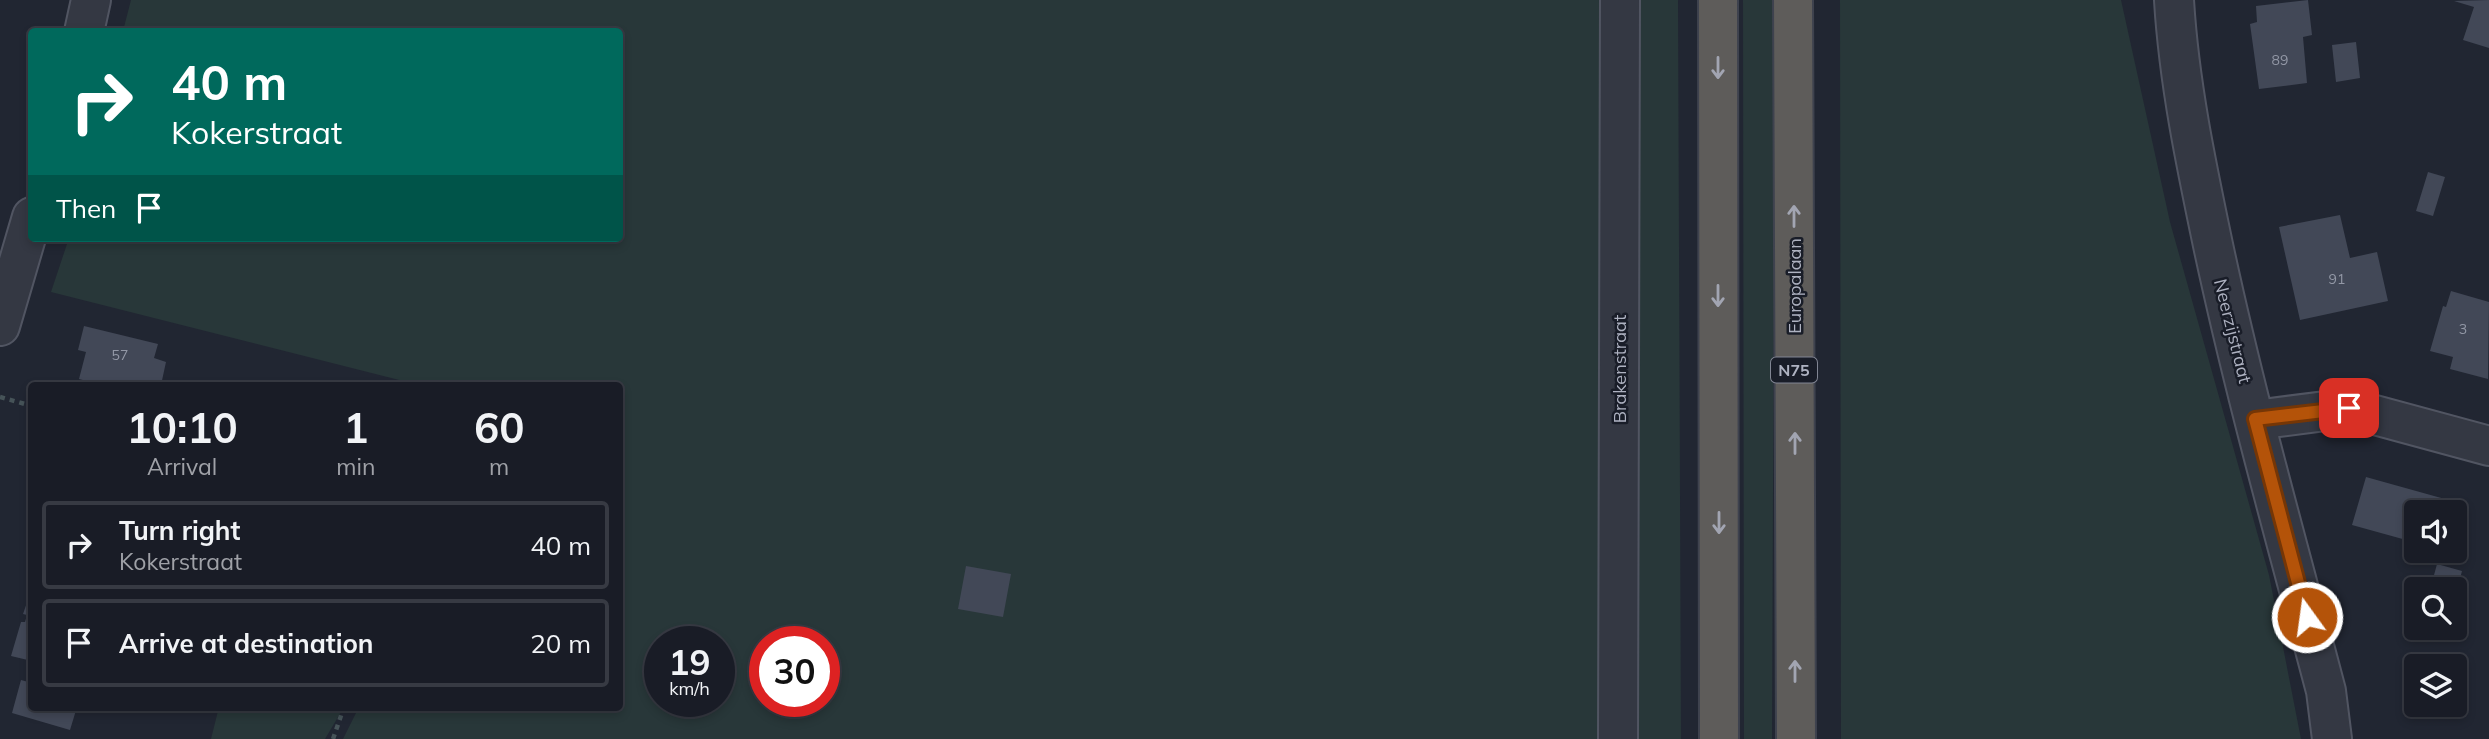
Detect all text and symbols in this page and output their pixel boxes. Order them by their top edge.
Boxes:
text: 40 m [171,51,287,112]
house number: 89 [2272,51,2288,69]
icon: right [56,56,147,147]
one-way arrow [1711,56,1725,79]
text: Kokerstraat [171,112,342,152]
icon: arrive [130,189,168,227]
text: Then [56,192,116,225]
one-way arrow [1787,205,1801,228]
street label: Europalaan [1783,238,1806,334]
house number: 91 [2329,270,2345,288]
street label: Neerzijstraat [2209,276,2257,386]
one-way arrow [1711,284,1725,307]
street label: Brakenstraat [1608,315,1631,423]
house number: 3 [2459,320,2467,338]
house number: 57 [112,346,128,364]
road number: N75 [1771,358,1817,382]
pin [2319,378,2379,438]
icon: arrive [2330,389,2368,427]
text: 10:10 [127,401,238,454]
text: 1 [343,401,368,454]
text: 60 [474,401,524,454]
one-way arrow [1788,432,1802,455]
text: Arrival [147,452,217,481]
text: min [336,452,375,481]
text: m [489,452,509,481]
map controls [2404,500,2467,717]
button: sound [2404,500,2467,563]
one-way arrow [1712,511,1726,534]
text: Turn right [119,514,240,547]
icon: right [60,526,98,564]
text: 40 m [530,529,591,562]
text: Kokerstraat [119,547,242,576]
button: search [2404,577,2467,640]
position arrow [2270,580,2344,654]
icon: arrive [60,624,98,662]
speed limit sign: 30 [749,626,840,717]
text: Arrive at destination [119,627,374,660]
text: 20 m [530,627,591,660]
text: 19 [668,640,711,684]
button: layers [2404,654,2467,717]
one-way arrow [1789,660,1802,683]
text: km/h [669,677,710,700]

